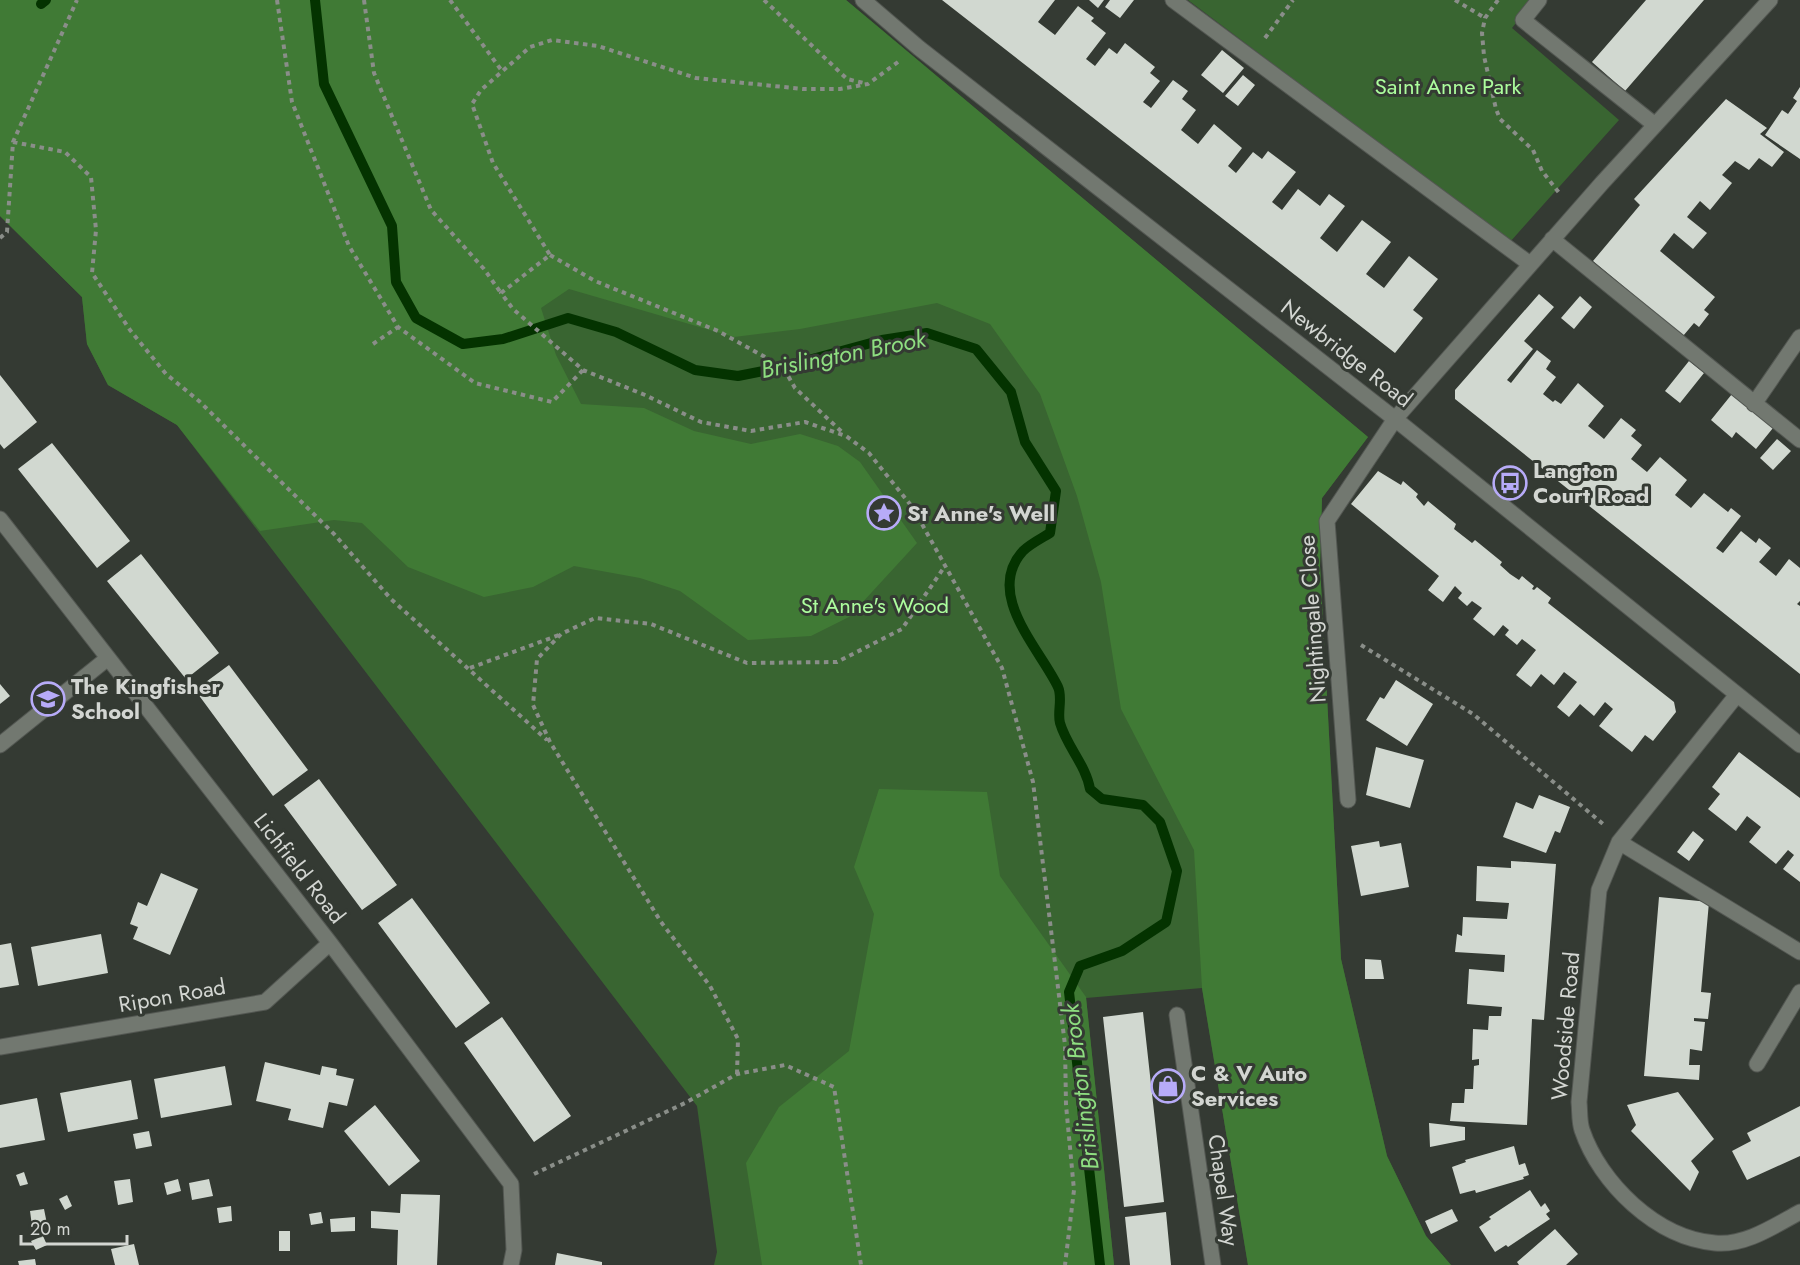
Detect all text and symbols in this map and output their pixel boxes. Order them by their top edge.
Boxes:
park label: Saint Anne Park [1375,70,1522,102]
street label: Newbridge Road [1274,291,1420,415]
water label: Brislington Brook [757,321,930,387]
place label: Langton Court Road [1533,454,1649,511]
bus stop icon: Langton Court Road [1492,465,1528,501]
place icon: St Anne's Well [866,495,902,531]
place label: St Anne's Well [907,497,1055,529]
street label: Nightingale Close [1290,534,1334,704]
park label: St Anne's Wood [801,589,949,621]
place label: The Kingfisher School [71,670,220,727]
school or university icon: The Kingfisher School [30,681,66,717]
street label: Lichfield Road [247,806,353,930]
street label: Woodside Road [1543,950,1587,1102]
street label: Ripon Road [116,970,228,1020]
water label: Brislington Brook [1052,1000,1108,1172]
place label: C & V Auto Services [1191,1057,1307,1114]
shop icon: C & V Auto Services [1150,1068,1186,1104]
street label: Chapel Way [1200,1132,1248,1248]
scale bar [21,1208,128,1246]
text: 20 m [30,1216,70,1242]

